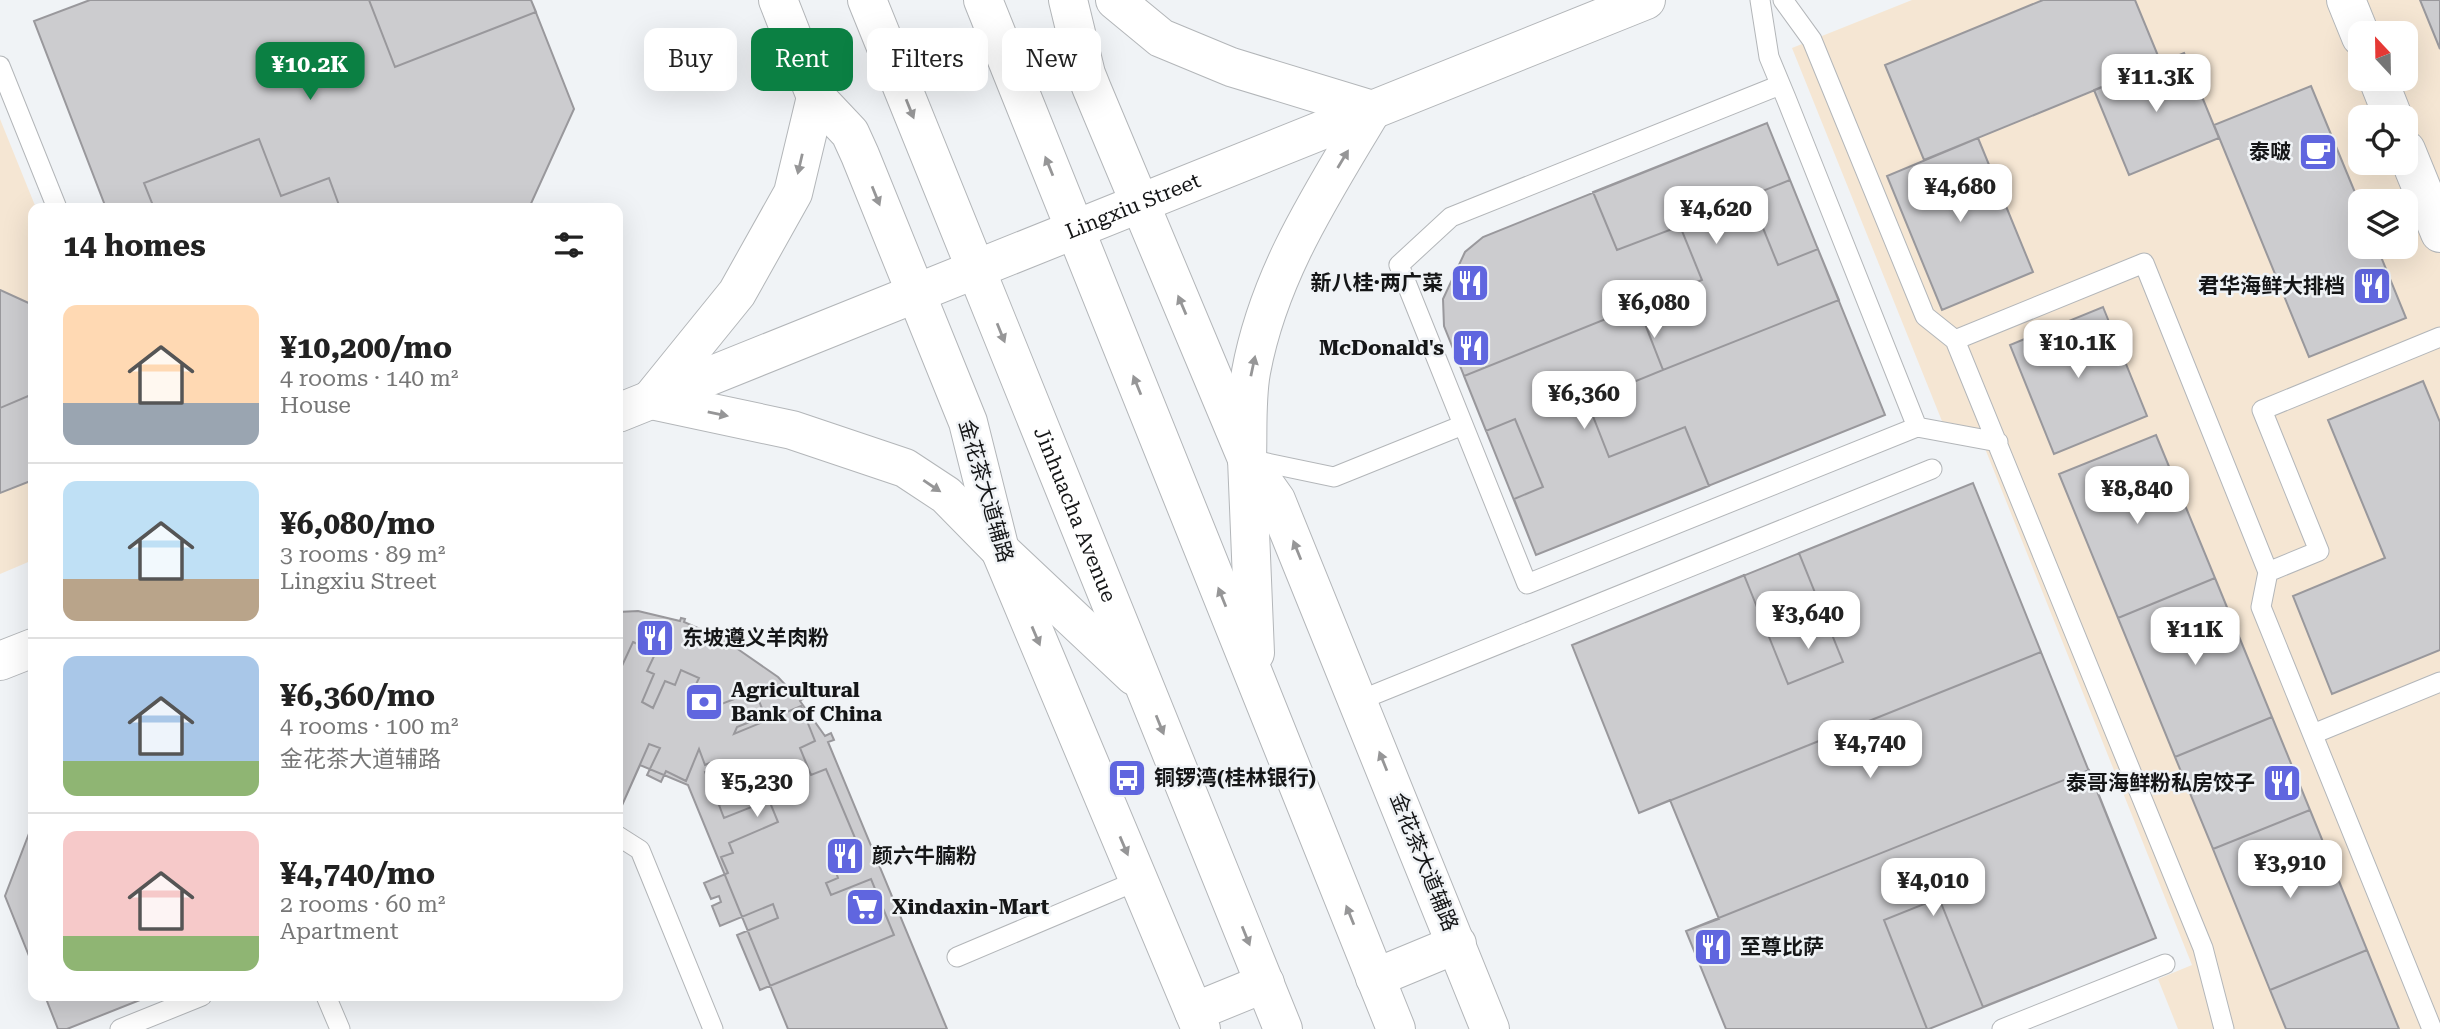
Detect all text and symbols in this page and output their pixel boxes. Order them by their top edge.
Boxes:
north arrow [2348,21,2418,91]
map controls [2348,21,2418,259]
chip: Buy [644,28,737,91]
chip: Rent [751,28,853,91]
chip: Filters [867,28,988,91]
chip: New [1002,28,1101,91]
pin: ¥10.2K [253,42,367,102]
text: ¥10.2K [272,51,348,78]
pin: ¥11.3K [2099,54,2213,114]
text: ¥11.3K [2118,63,2194,90]
one-way arrow [905,98,916,119]
button: locate [2348,105,2418,175]
cafe icon: 泰啵 [2297,131,2339,173]
place label: 泰啵 [2249,140,2291,164]
one-way arrow [1337,150,1349,169]
one-way arrow [794,153,805,175]
one-way arrow [1044,155,1055,176]
pin: ¥4,680 [1903,164,2017,224]
street label: Lingxiu Street [1062,168,1204,244]
text: ¥4,680 [1924,173,1996,200]
one-way arrow [871,185,882,206]
pin: ¥4,620 [1659,187,1773,246]
button: layers [2348,189,2418,259]
text: ¥4,620 [1680,195,1752,222]
icon: filters [550,226,588,264]
text: 14 homes [63,228,206,263]
restaurant icon: 新八桂·两广菜 [1449,262,1491,304]
restaurant icon: 君华海鲜大排档 [2351,265,2393,307]
place label: 新八桂·两广菜 [1310,271,1443,295]
place label: 君华海鲜大排档 [2198,274,2345,298]
pin: ¥6,080 [1597,280,1711,340]
text: ¥6,080 [1618,289,1690,316]
one-way arrow [1177,295,1188,316]
pin: ¥10.1K [2021,320,2135,380]
one-way arrow [995,322,1006,343]
restaurant icon: McDonald's [1450,327,1492,369]
text: ¥10.1K [2040,329,2116,356]
text: ¥10,200/mo [280,330,452,365]
icon: home [119,333,203,417]
place label: McDonald's [1319,336,1444,360]
one-way arrow [1247,355,1258,377]
text: 4 rooms · 140 m² [280,365,458,392]
pin: ¥6,360 [1527,372,1641,431]
one-way arrow [1131,375,1142,396]
text: ¥6,360 [1548,380,1620,407]
text: House [280,392,351,419]
one-way arrow [707,408,729,419]
street label: 金花茶大道辅路 [954,417,1018,565]
street label: Jinhuacha Avenue [1029,423,1121,606]
pin: ¥8,840 [2080,466,2194,526]
text: ¥8,840 [2101,475,2173,502]
one-way arrow [923,479,941,493]
text: ¥6,080/mo [280,506,435,541]
icon: home [119,509,203,593]
one-way arrow [1291,540,1302,561]
text: 3 rooms · 89 m² [280,541,446,568]
text: Lingxiu Street [280,568,437,595]
one-way arrow [1216,586,1227,607]
pin: ¥3,640 [1751,592,1865,651]
text: ¥3,640 [1772,600,1844,627]
pin: ¥11K [2154,608,2236,667]
text: ¥11K [2167,616,2223,643]
restaurant icon: 东坡遵义羊肉粉 [634,617,676,659]
one-way arrow [1031,625,1042,646]
place label: 东坡遵义羊肉粉 [682,626,829,650]
text: ¥6,360/mo [280,678,435,713]
place label: Agricultural Bank of China [731,678,883,726]
bank icon: Agricultural Bank of China [683,681,725,723]
icon: home [119,684,203,768]
text: 4 rooms · 100 m² [280,713,458,740]
one-way arrow [1155,715,1166,736]
pin: ¥4,740 [1813,720,1927,780]
text: ¥4,740 [1834,729,1906,756]
text: 金花茶大道辅路 [280,746,441,773]
one-way arrow [1377,750,1388,771]
bus stop icon: 铜锣湾(桂林银行) [1106,757,1148,799]
pin: ¥5,230 [700,760,814,819]
restaurant icon: 泰哥海鲜粉私房饺子 [2261,762,2303,804]
place label: 铜锣湾(桂林银行) [1154,766,1316,790]
text: ¥5,230 [721,768,793,795]
place label: 泰哥海鲜粉私房饺子 [2066,771,2255,795]
street label: 金花茶大道辅路 [1385,789,1463,935]
restaurant icon: 颜六牛腩粉 [824,835,866,877]
one-way arrow [1119,835,1130,856]
pin: ¥3,910 [2233,841,2347,900]
place label: 颜六牛腩粉 [872,844,977,868]
text: ¥3,910 [2254,849,2326,876]
text: ¥4,740/mo [280,856,435,891]
pin: ¥4,010 [1876,858,1990,918]
icon: home [119,859,203,943]
text: ¥4,010 [1897,867,1969,894]
supermarket icon: Xindaxin-Mart [844,886,886,928]
text: 2 rooms · 60 m² [280,891,446,918]
place label: Xindaxin-Mart [892,895,1050,919]
one-way arrow [1344,904,1355,925]
text: Apartment [280,918,399,945]
one-way arrow [1240,926,1251,947]
restaurant icon: 至尊比萨 [1692,926,1734,968]
place label: 至尊比萨 [1740,935,1824,959]

